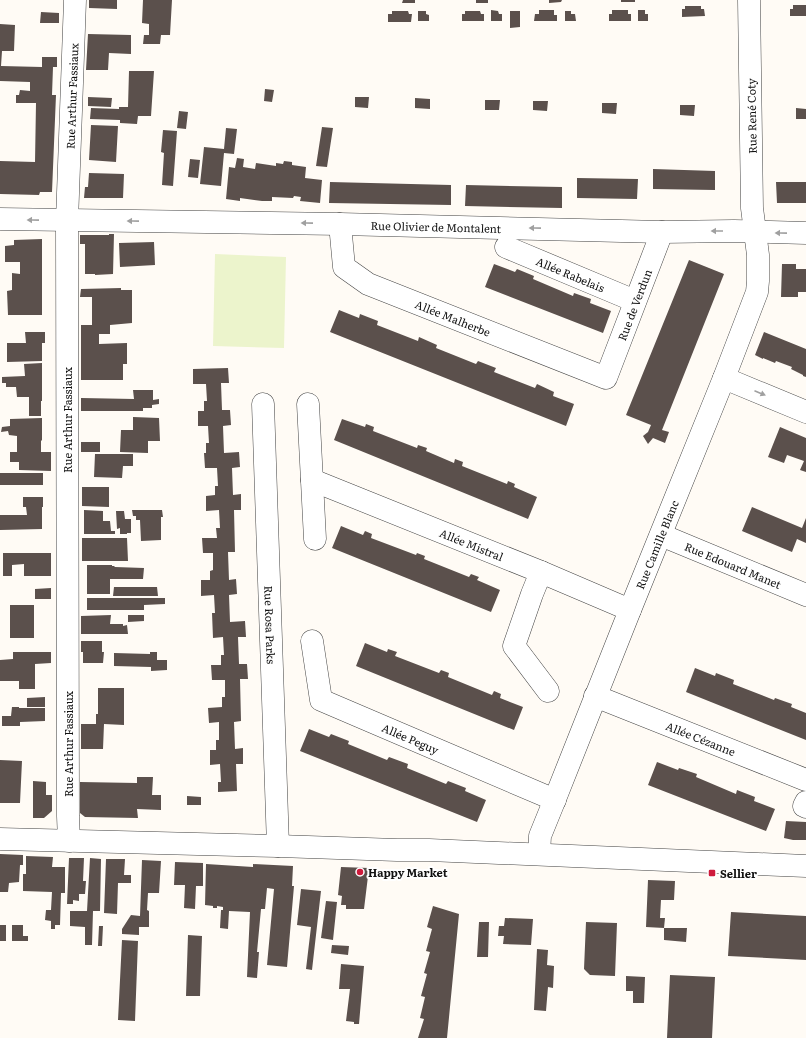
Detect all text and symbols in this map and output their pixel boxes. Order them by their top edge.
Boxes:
street label: Rue Arthur Fassiaux [62,42,81,149]
street label: Rue René Coty [742,77,760,154]
one-way arrow [26,217,39,223]
street label: Rue Olivier de Montalent [371,217,502,236]
one-way arrow [126,218,139,224]
one-way arrow [300,220,313,226]
one-way arrow [529,225,541,232]
one-way arrow [711,228,723,235]
one-way arrow [774,230,787,236]
street label: Allée Rabelais [534,253,607,295]
street label: Rue de Verdun [613,267,655,343]
street label: Allée Malherbe [413,296,493,340]
street label: Rue Arthur Fassiaux [59,366,75,473]
one-way arrow [755,390,766,396]
street label: Rue Camille Blanc [631,497,682,591]
street label: Allée Mistral [437,524,506,564]
street label: Rue Edouard Manet [682,538,784,592]
street label: Rue Rosa Parks [261,585,280,664]
street label: Rue Arthur Fassiaux [60,690,76,797]
street label: Allée Cézanne [664,717,738,759]
street label: Allée Peguy [380,719,442,758]
place label: Happy Market [368,864,448,880]
place label: Sellier [720,865,757,881]
marker: Happy Market [355,867,365,877]
marker: Sellier [707,868,717,878]

